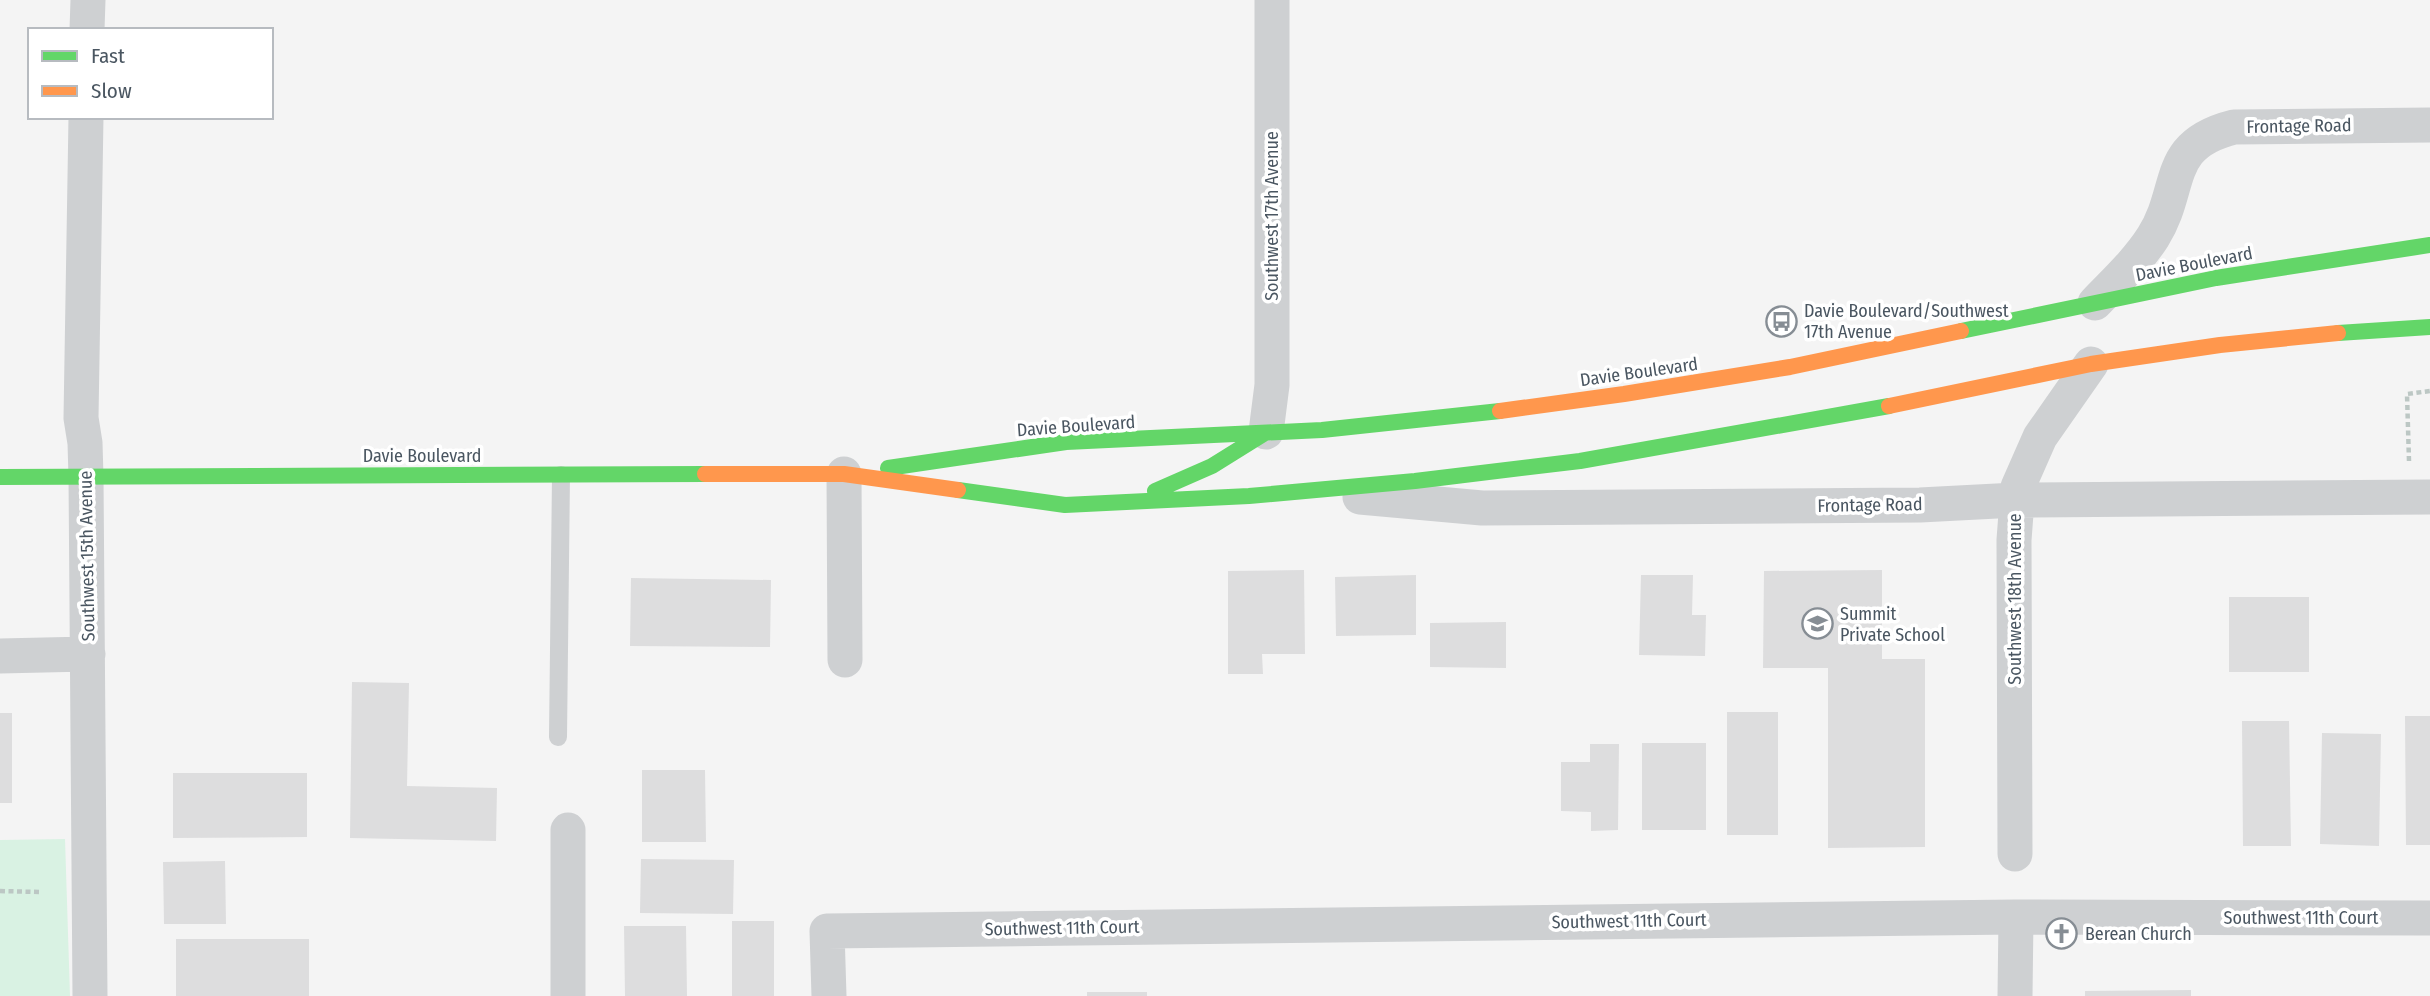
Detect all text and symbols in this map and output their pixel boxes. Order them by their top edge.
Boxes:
legend [28,28,273,119]
text: Fast [91,43,125,69]
text: Slow [91,78,132,104]
street label: Frontage Road [2246,114,2352,138]
street label: Southwest 17th Avenue [1261,131,1283,301]
street label: Davie Boulevard [2134,242,2254,286]
place label: Davie Boulevard/Southwest 17th Avenue [1804,300,2009,343]
bus stop icon: Davie Boulevard/Southwest 17th Avenue [1764,304,1798,338]
street label: Davie Boulevard [1579,353,1699,391]
street label: Davie Boulevard [1016,411,1136,441]
street label: Davie Boulevard [363,445,481,467]
street label: Southwest 15th Avenue [75,470,99,641]
street label: Frontage Road [1817,493,1923,517]
street label: Southwest 18th Avenue [2004,513,2026,685]
place label: Summit Private School [1840,603,1945,646]
school or university icon: Summit Private School [1800,607,1834,641]
street label: Southwest 11th Court [2224,907,2379,929]
street label: Southwest 11th Court [1551,909,1707,933]
street label: Southwest 11th Court [984,916,1140,940]
church icon: Berean Church [2045,917,2079,951]
place label: Berean Church [2085,923,2192,945]

